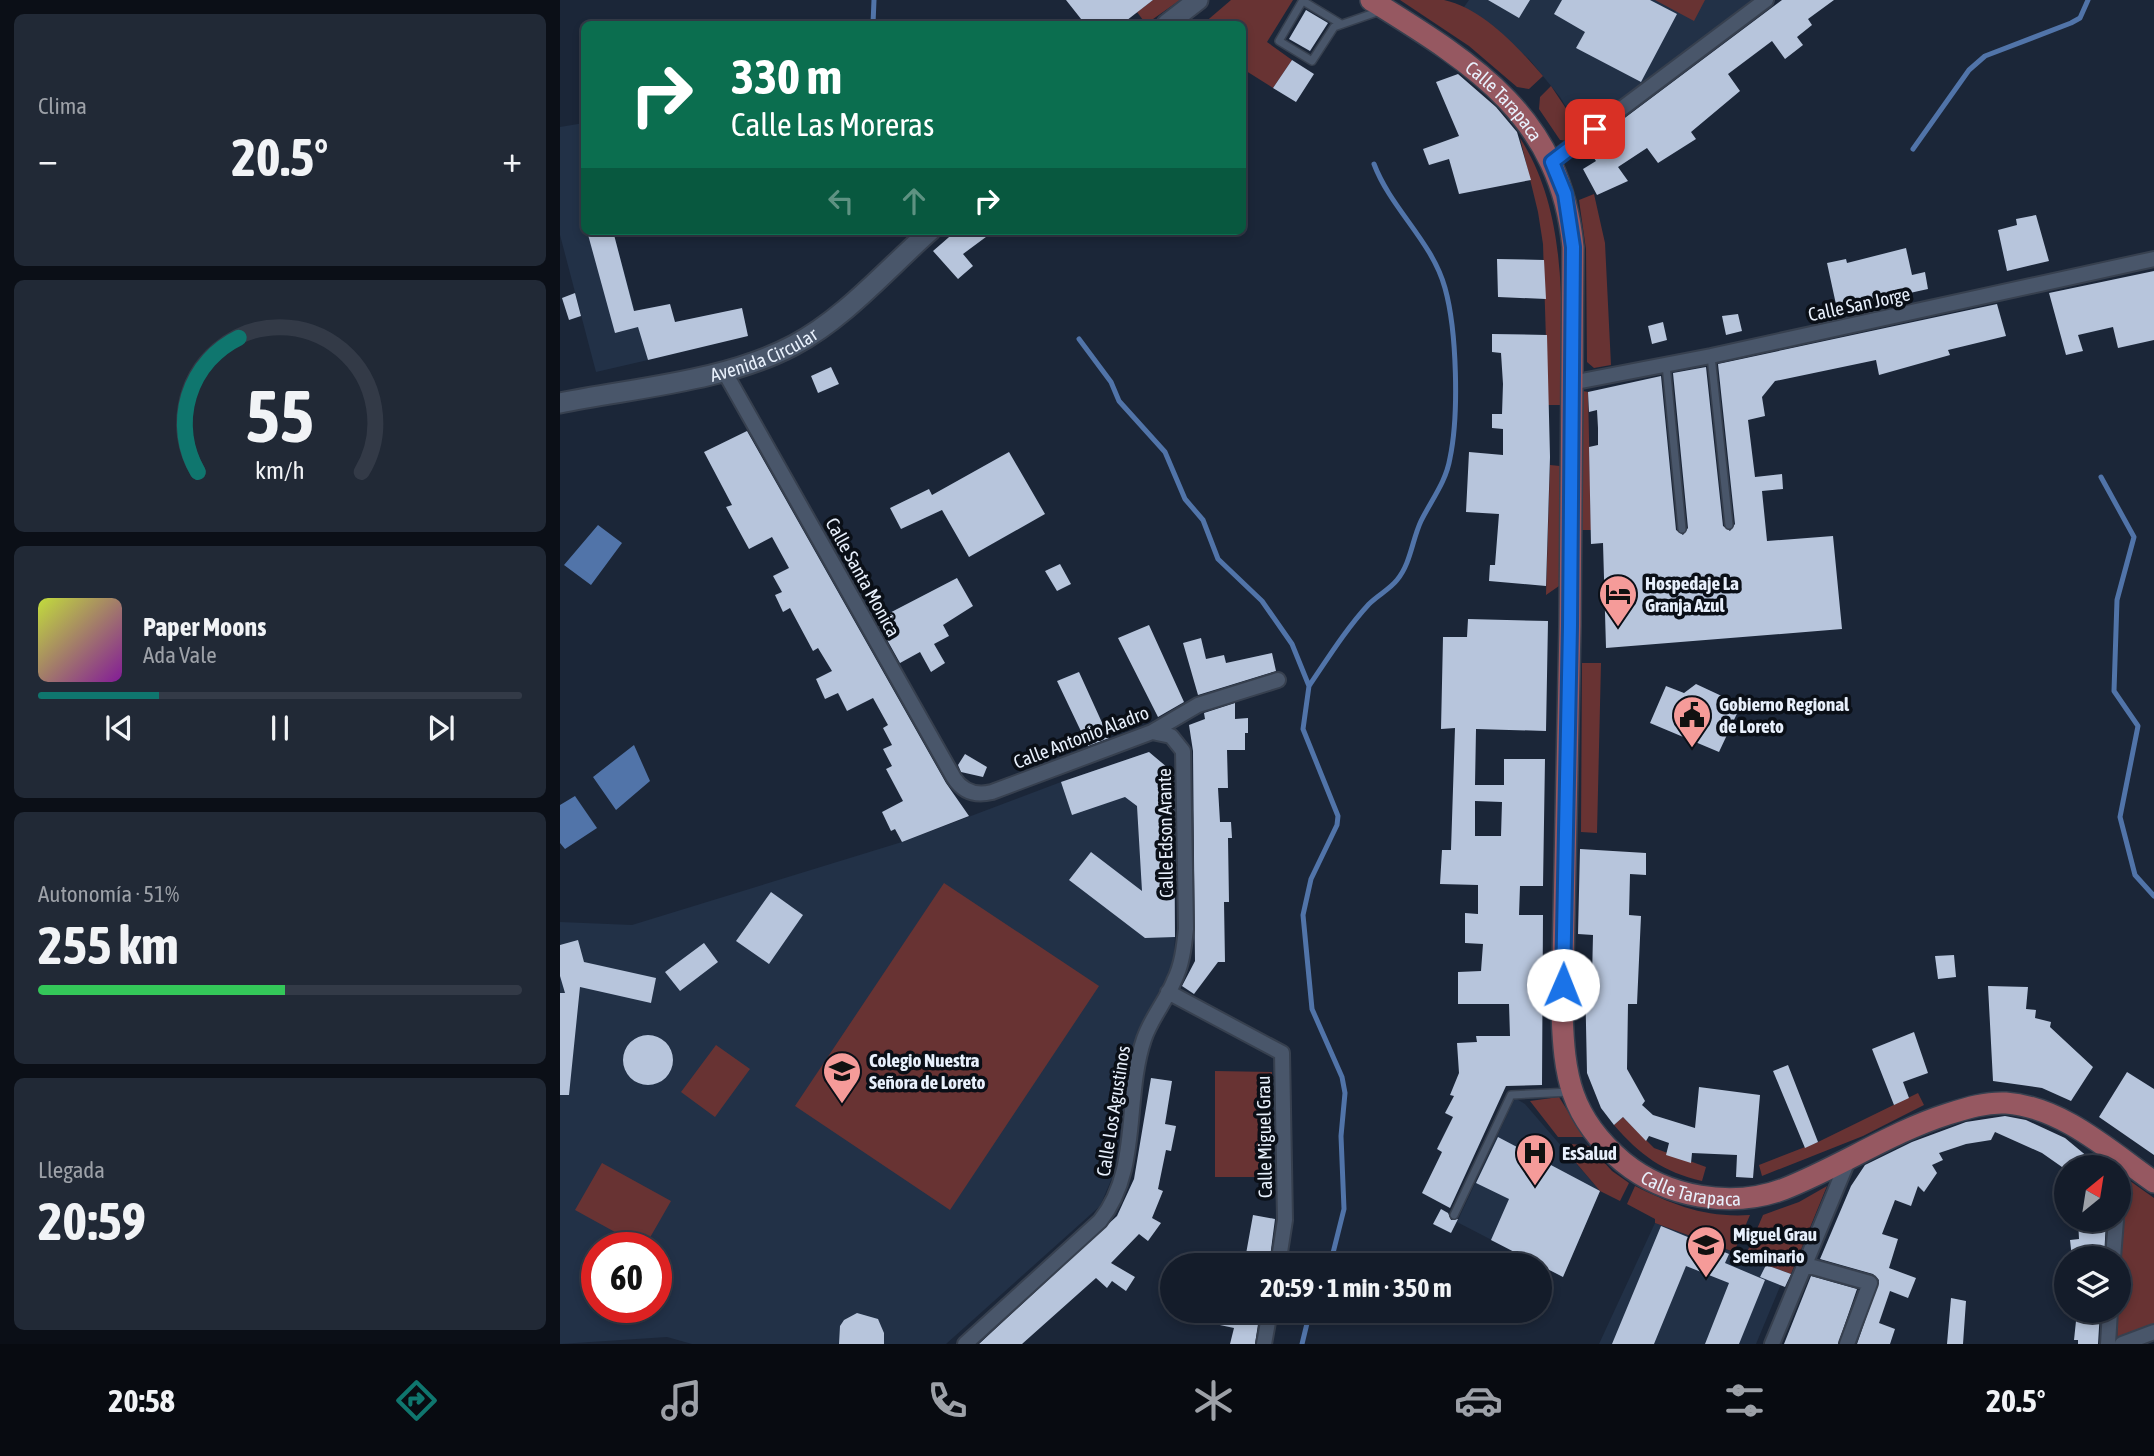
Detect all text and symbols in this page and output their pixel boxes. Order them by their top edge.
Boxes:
text: 330 m [731,48,842,104]
icon: right [616,49,707,140]
street label: Calle Tarapaca [1461,56,1547,145]
text: Clima [38,93,87,119]
pin [1565,99,1625,159]
text: Calle Las Moreras [731,106,934,143]
icon: arrive [1576,110,1614,148]
text: 20.5° [232,127,328,187]
text: − [38,137,58,180]
text: + [502,137,522,180]
icon: left [822,182,860,220]
icon: ahead [895,182,933,220]
icon: right [968,182,1006,220]
street label: Calle San Jorge [1806,282,1912,326]
street label: Avenida Circular [708,323,822,386]
text: 55 [246,374,314,457]
text: km/h [255,456,305,484]
street label: Calle Santa Monica [821,514,905,640]
place label: Hospedaje La Granja Azul [1645,572,1739,616]
hotel icon: Hospedaje La Granja Azul [1597,573,1639,628]
text: Paper Moons [143,612,266,642]
text: Ada Vale [143,642,217,668]
place label: Gobierno Regional de Loreto [1719,693,1850,737]
public building icon: Gobierno Regional de Loreto [1671,694,1713,749]
street label: Calle Antonio Aladro [1010,701,1152,773]
icon: previous [100,709,138,747]
icon: pause [261,709,299,747]
icon: next [422,709,460,747]
street label: Calle Edson Arante [1153,768,1177,898]
text: Autonomía · 51% [38,881,179,907]
text: 255 km [38,915,179,975]
position arrow [1526,948,1600,1022]
street label: Calle Los Agustinos [1092,1044,1134,1178]
place label: Colegio Nuestra Señora de Loreto [869,1049,985,1093]
school or university icon: Colegio Nuestra Señora de Loreto [821,1050,863,1105]
street label: Calle Miguel Grau [1252,1076,1276,1198]
hospital icon: EsSalud [1514,1132,1556,1187]
place label: EsSalud [1562,1142,1617,1164]
north arrow [2054,1155,2132,1232]
map controls [2054,1155,2131,1323]
text: Llegada [38,1157,105,1183]
street label: Calle Tarapaca [1637,1166,1741,1210]
text: 20:59 [38,1191,146,1251]
place label: Miguel Grau Seminario [1733,1223,1817,1267]
school or university icon: Miguel Grau Seminario [1685,1224,1727,1279]
speed limit sign: 60 [581,1232,672,1323]
button: layers [2054,1246,2131,1323]
text: 20:59 · 1 min · 350 m [1260,1273,1452,1303]
icon: directions [392,1376,441,1425]
icon: music [657,1376,706,1425]
icon: phone [923,1376,972,1425]
icon: climate [1189,1376,1238,1425]
icon: car [1454,1376,1503,1425]
icon: filters [1720,1376,1769,1425]
text: 20:58 [108,1382,175,1419]
text: 20.5° [1986,1382,2046,1419]

